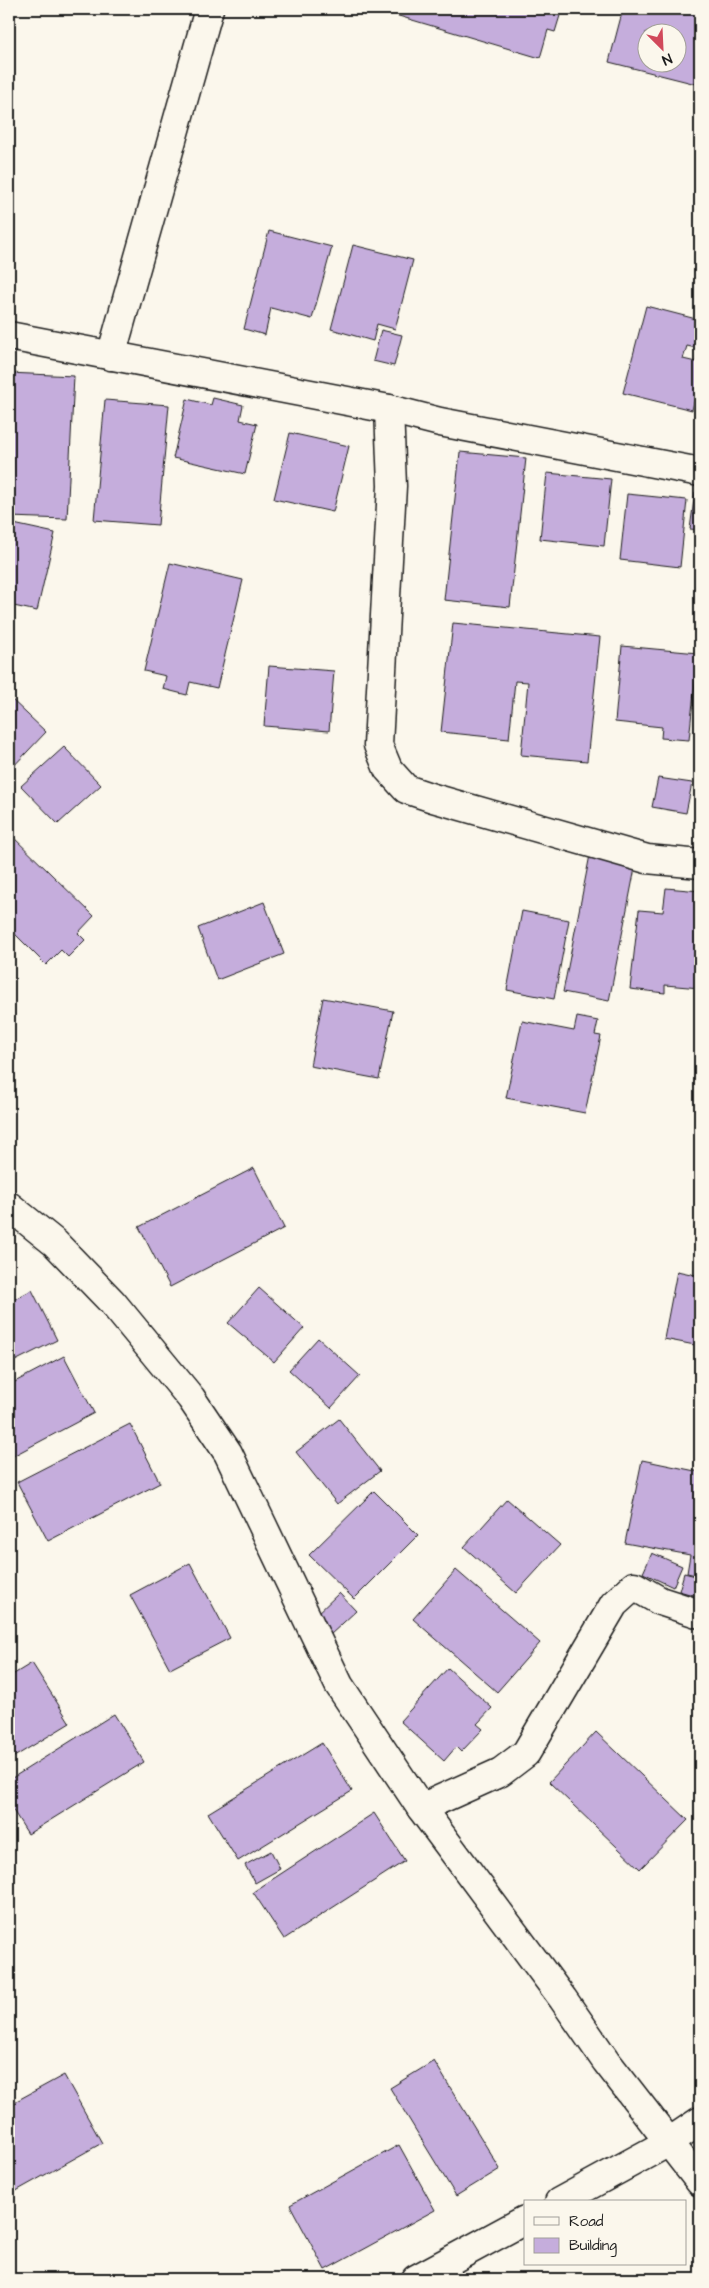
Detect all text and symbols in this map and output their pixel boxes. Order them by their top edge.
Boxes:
north arrow [636,22,686,72]
text: N [659,48,675,70]
legend [524,2200,686,2266]
text: Road [569,2211,604,2232]
text: Building [569,2235,617,2257]

